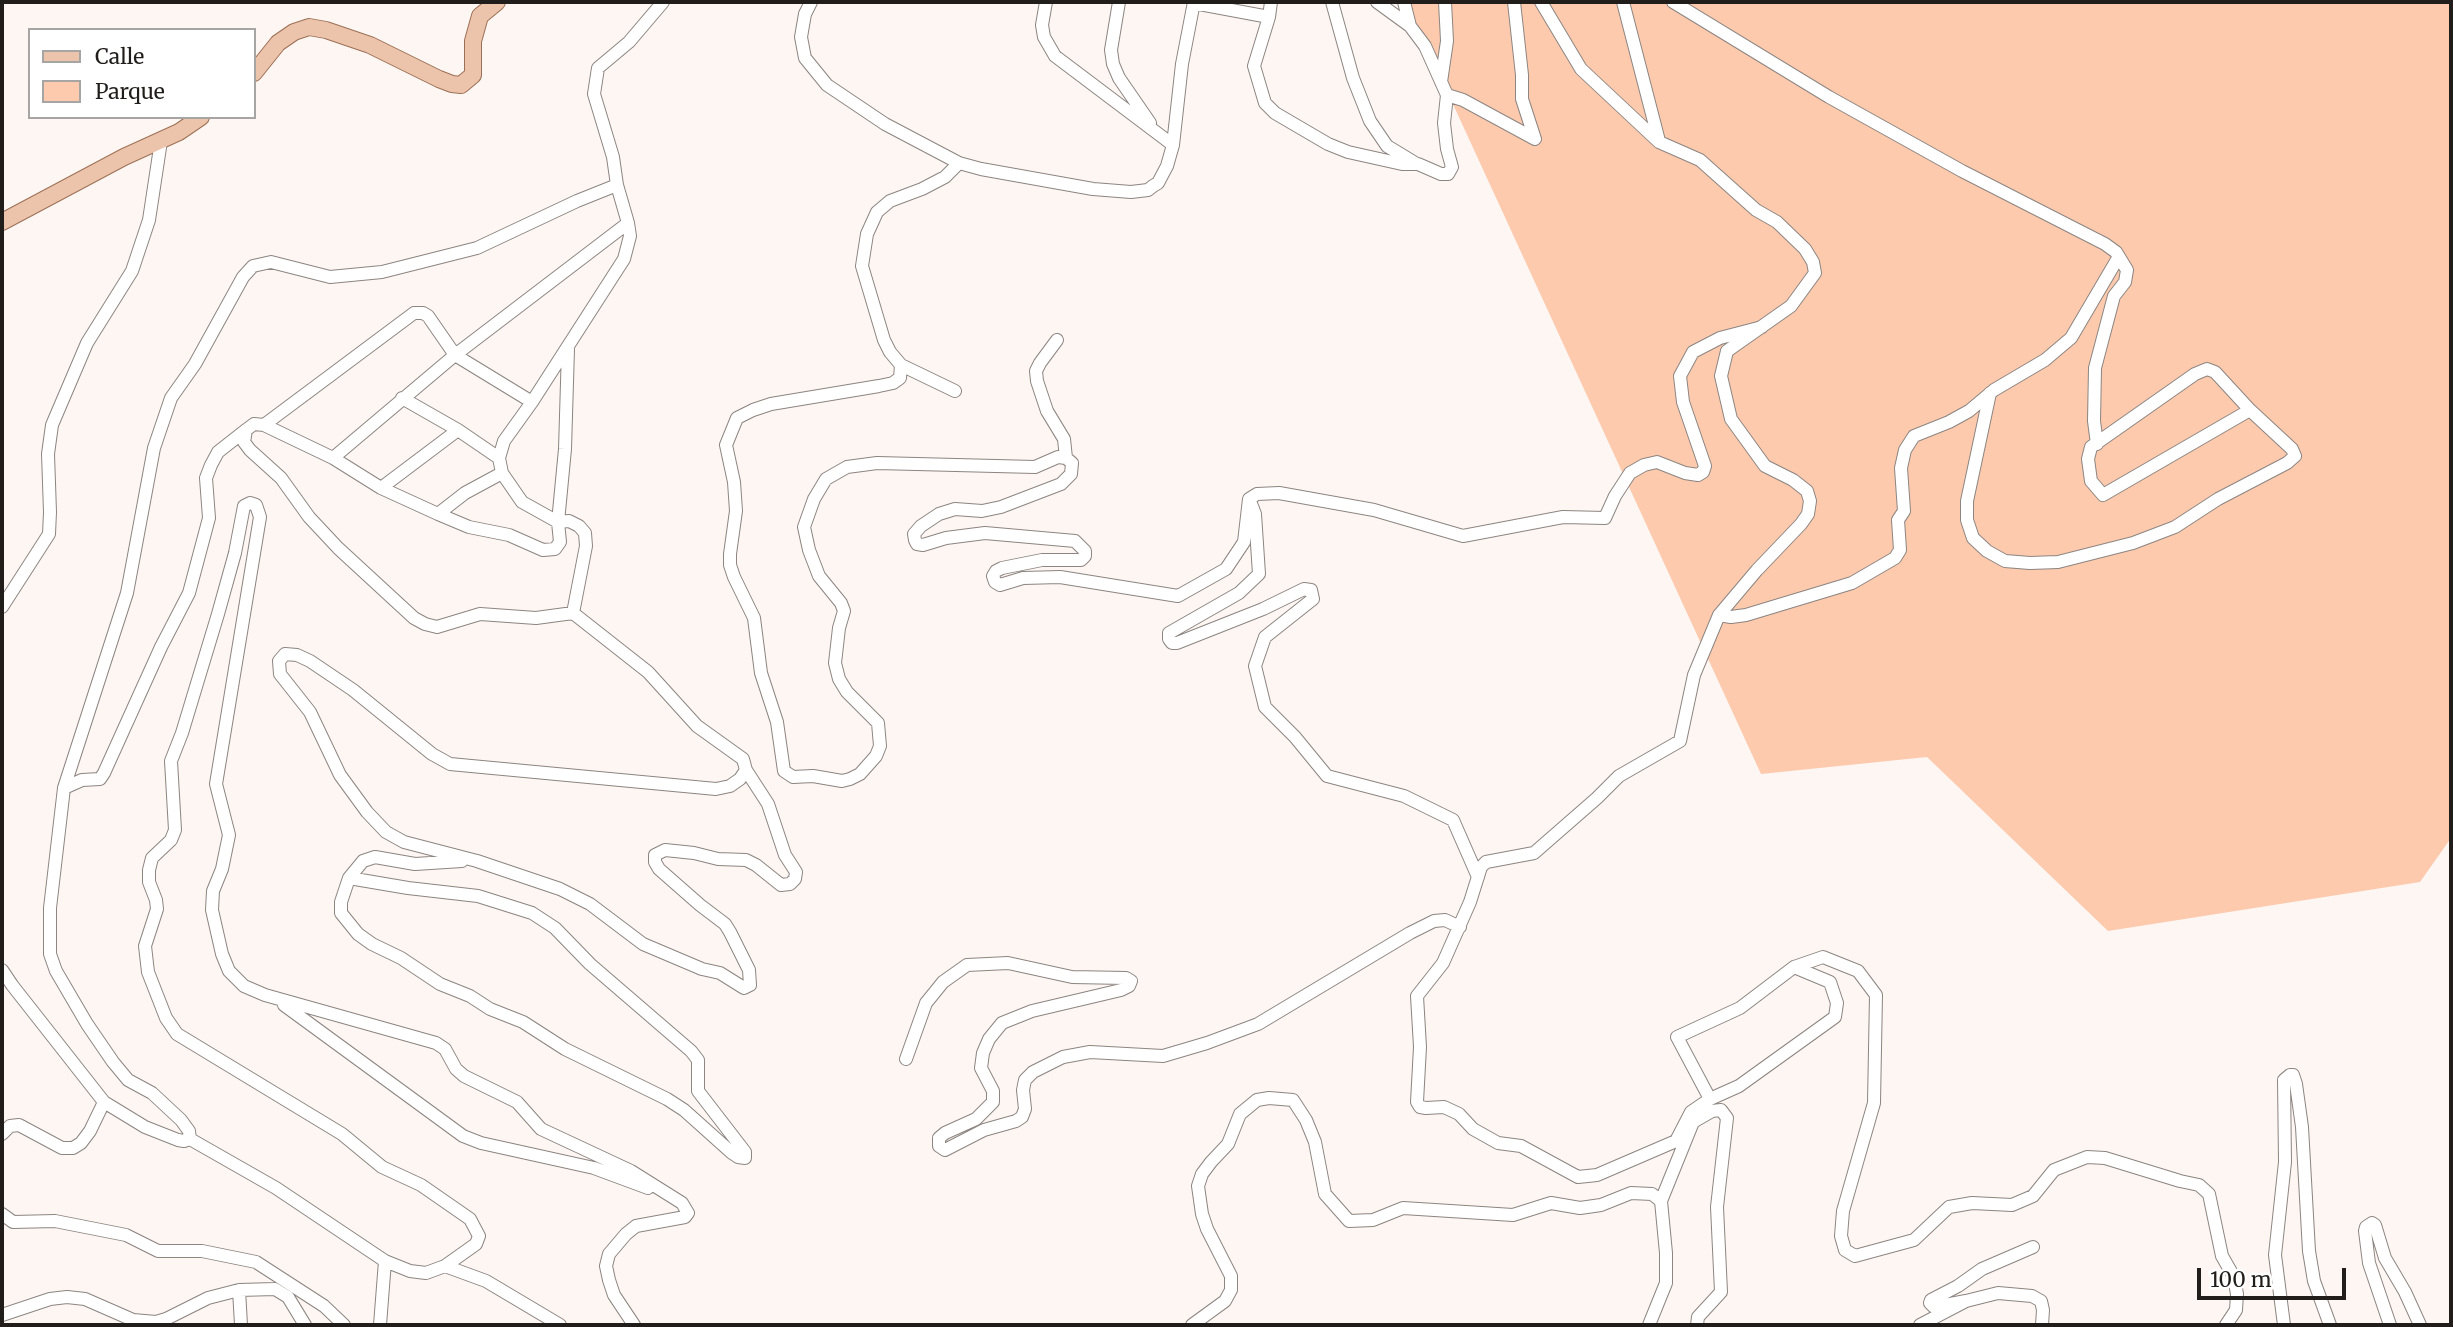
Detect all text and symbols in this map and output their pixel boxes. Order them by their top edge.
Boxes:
legend [28,28,256,119]
text: Calle [95,43,144,70]
text: Parque [95,78,165,105]
scale bar [2201,1254,2350,1298]
text: 100 m [2210,1266,2272,1293]

